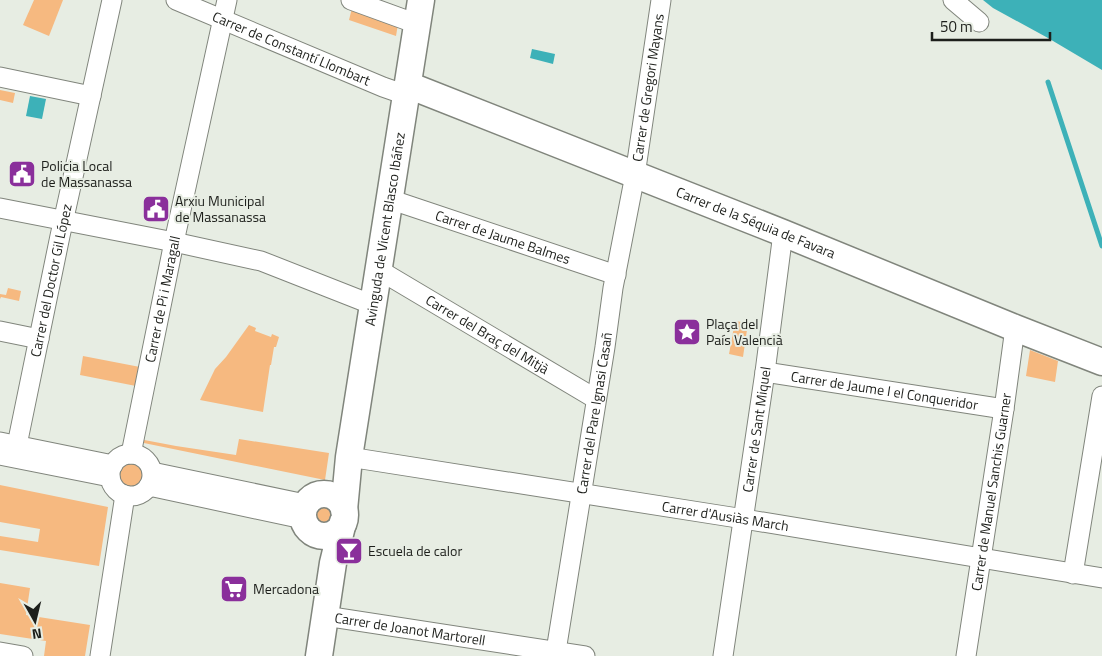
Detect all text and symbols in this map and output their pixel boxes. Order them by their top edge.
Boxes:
street label: Carrer de Constantí Llombart [209,5,374,91]
scale bar [932,10,1050,42]
street label: Carrer de Gregori Mayans [626,12,669,163]
text: 50 m [940,15,973,38]
street label: Avinguda de Vicent Blasco Ibáñez [359,131,410,327]
place label: Policia Local de Massanassa [41,155,132,192]
public building icon: Policia Local de Massanassa [7,159,37,189]
street label: Carrer de la Séquia de Favara [673,181,839,263]
place label: Arxiu Municipal de Massanassa [175,190,266,227]
public building icon: Arxiu Municipal de Massanassa [141,194,171,224]
street label: Carrer del Doctor Gil López [24,202,77,359]
street label: Carrer de Jaume Balmes [433,204,573,269]
street label: Carrer de Pi i Maragall [139,234,185,364]
street label: Carrer del Braç del Mitjà [422,289,553,379]
place label: Plaça del País Valencià [706,313,783,350]
place icon: Plaça del País Valencià [672,317,702,347]
street label: Carrer del Pare Ignasi Casañ [570,331,617,495]
street label: Carrer de Sant Miquel [736,365,776,494]
street label: Carrer de Jaume I el Conqueridor [790,365,980,415]
street label: Carrer de Manuel Sanchis Guarner [965,392,1016,592]
street label: Carrer d'Ausiàs March [661,495,790,536]
bar icon: Escuela de calor [334,536,364,566]
place label: Escuela de calor [368,540,462,561]
supermarket icon: Mercadona [219,574,249,604]
place label: Mercadona [253,578,319,599]
north arrow [10,596,60,646]
street label: Carrer de Joanot Martorell [333,607,487,651]
text: N [31,623,43,645]

